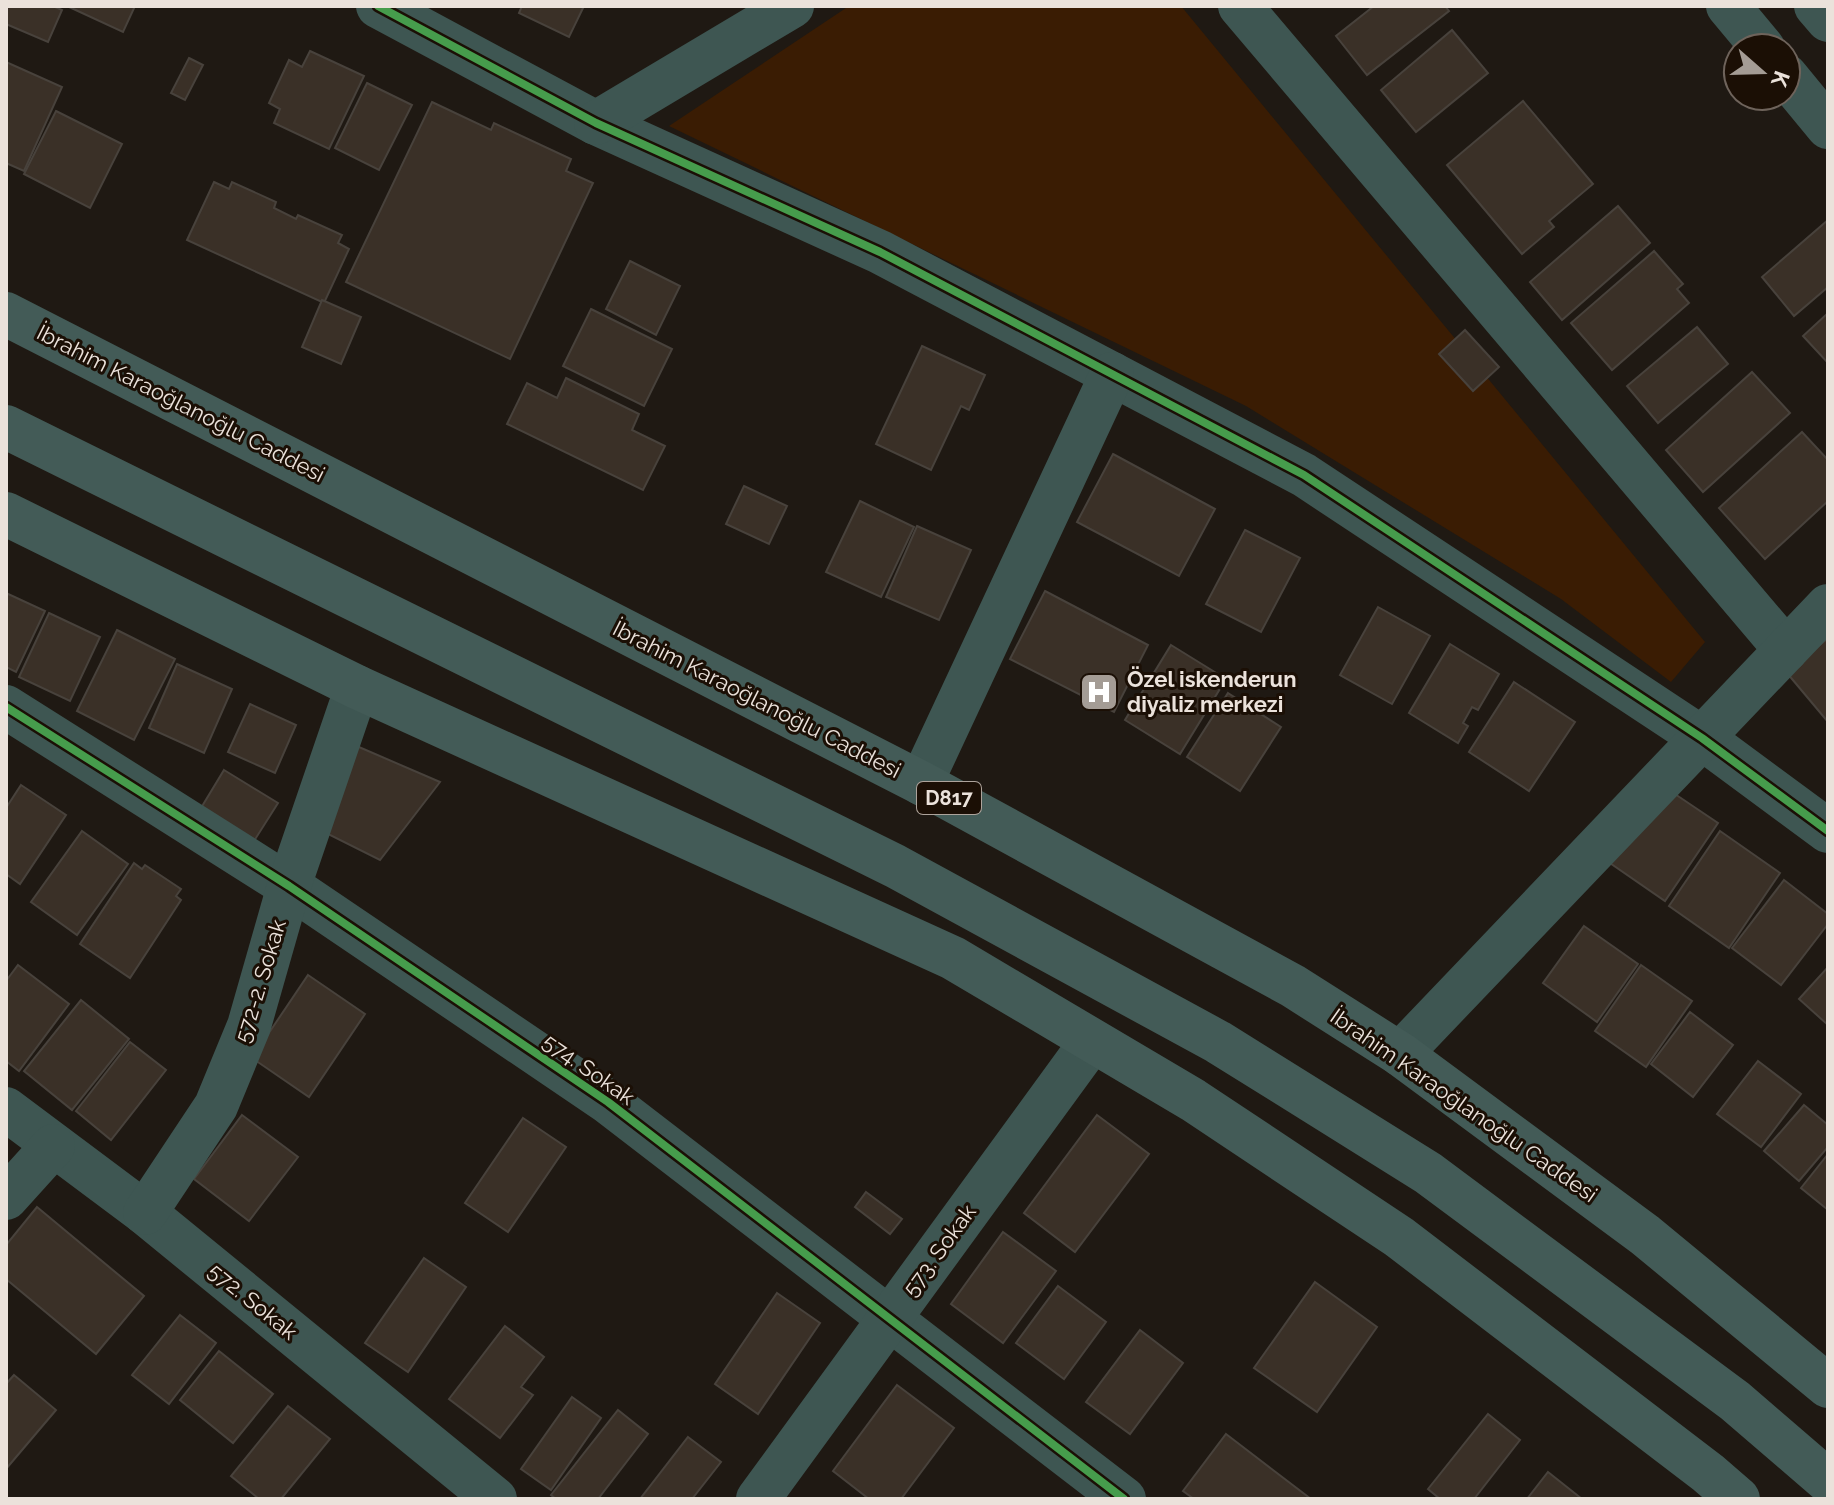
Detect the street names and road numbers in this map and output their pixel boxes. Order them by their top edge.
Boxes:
street label: İbrahim Karaoğlanoğlu Caddesi [33,319,329,487]
street label: İbrahim Karaoğlanoğlu Caddesi [609,615,905,783]
road number: D817 [917,782,981,814]
street label: 572-2. Sokak [229,916,291,1046]
street label: İbrahim Karaoğlanoğlu Caddesi [1326,1003,1602,1207]
street label: 574. Sokak [538,1028,640,1110]
street label: 573. Sokak [897,1199,981,1301]
street label: 572. Sokak [203,1257,303,1345]

